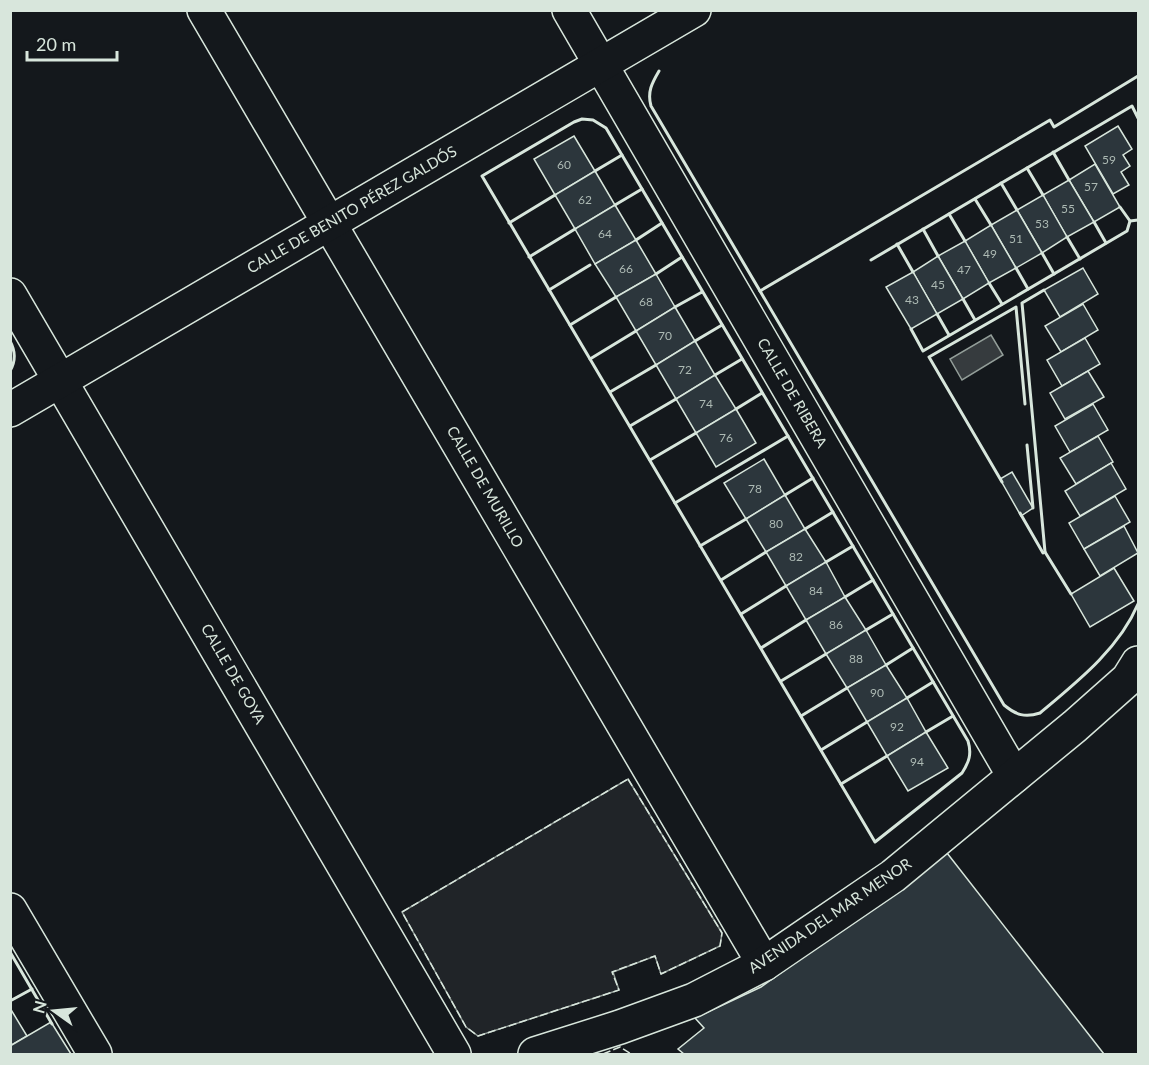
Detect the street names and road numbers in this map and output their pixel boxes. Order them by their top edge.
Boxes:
street label: CALLE DE BENITO PÉREZ GALDÓS [243,142,460,277]
street label: CALLE DE RIBERA [754,335,832,451]
street label: CALLE DE MURILLO [444,422,528,551]
street label: CALLE DE GOYA [198,620,270,728]
street label: AVENIDA DEL MAR MENOR [745,854,915,976]

